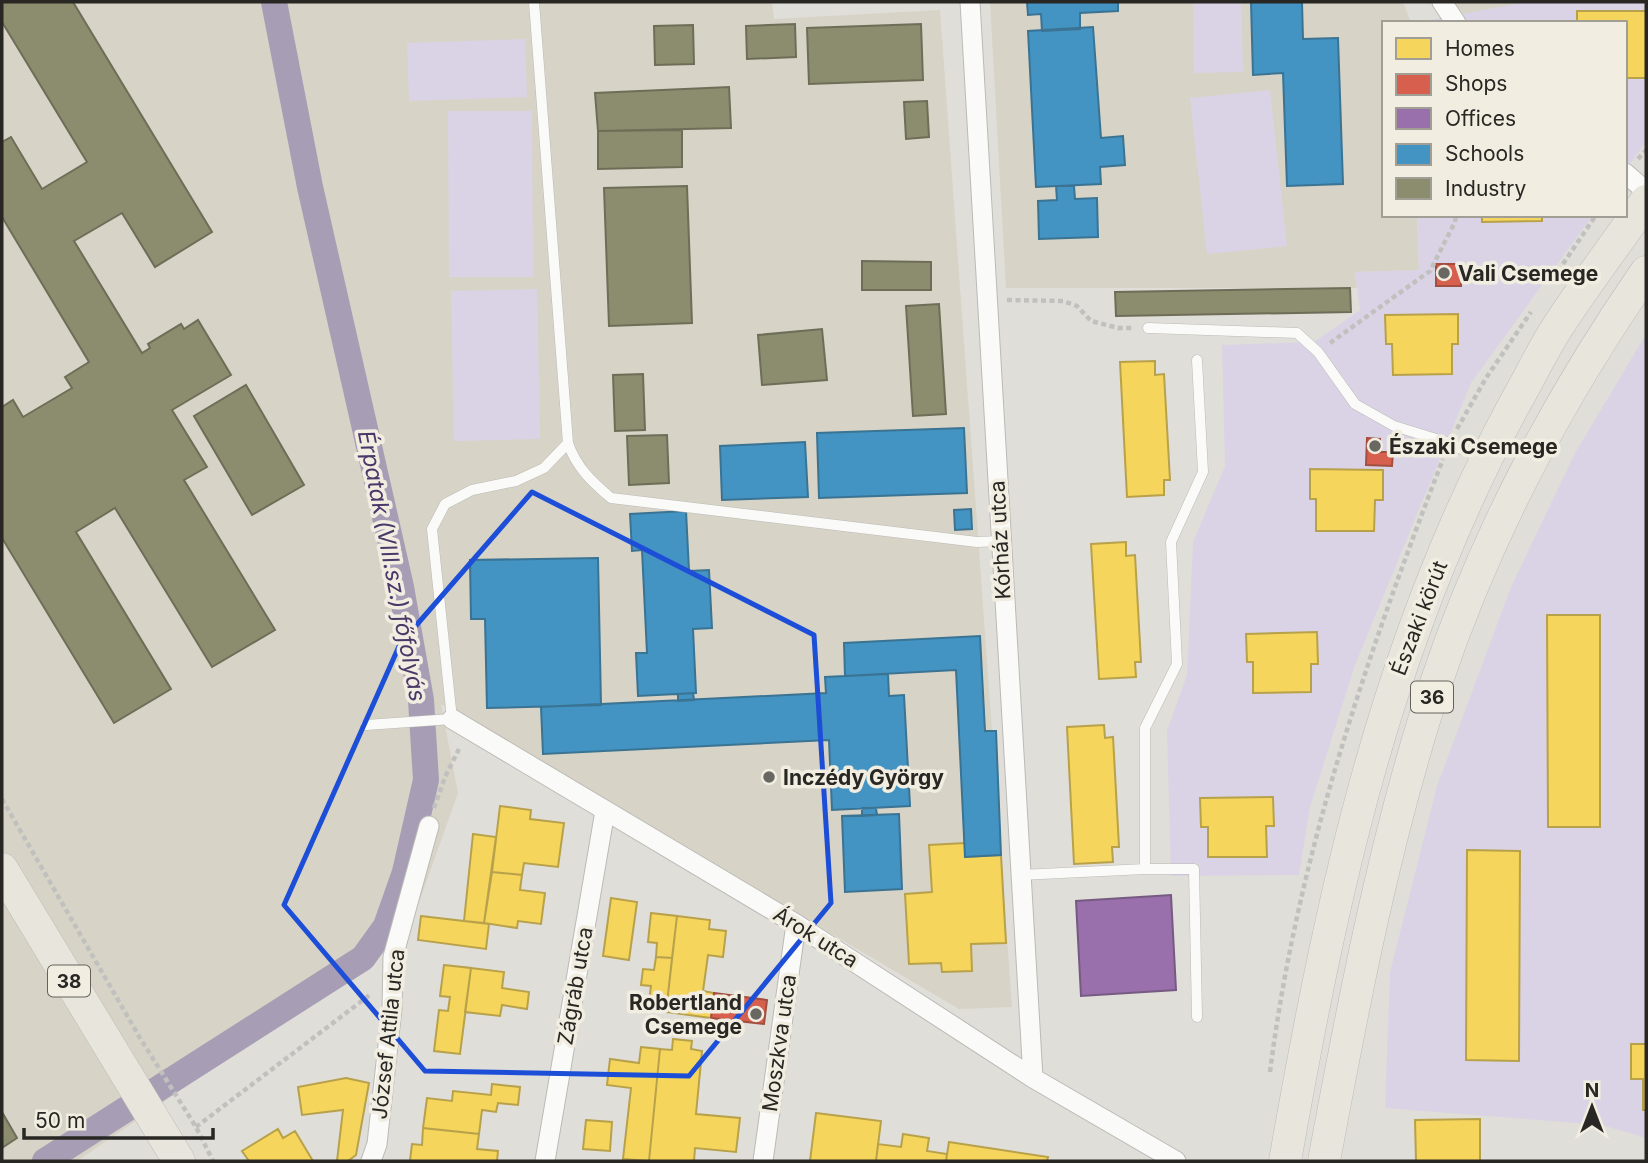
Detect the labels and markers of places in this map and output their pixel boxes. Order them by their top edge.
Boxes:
place label: Vali Csemege [1458,261,1598,286]
marker: Vali Csemege [1436,265,1452,281]
place label: Északi Csemege [1389,433,1558,459]
marker: Északi Csemege [1367,438,1383,454]
place label: Inczédy György [783,765,944,790]
marker: Inczédy György [761,769,777,785]
place label: Robertland Csemege [629,990,742,1039]
marker: Robertland Csemege [748,1006,764,1022]

